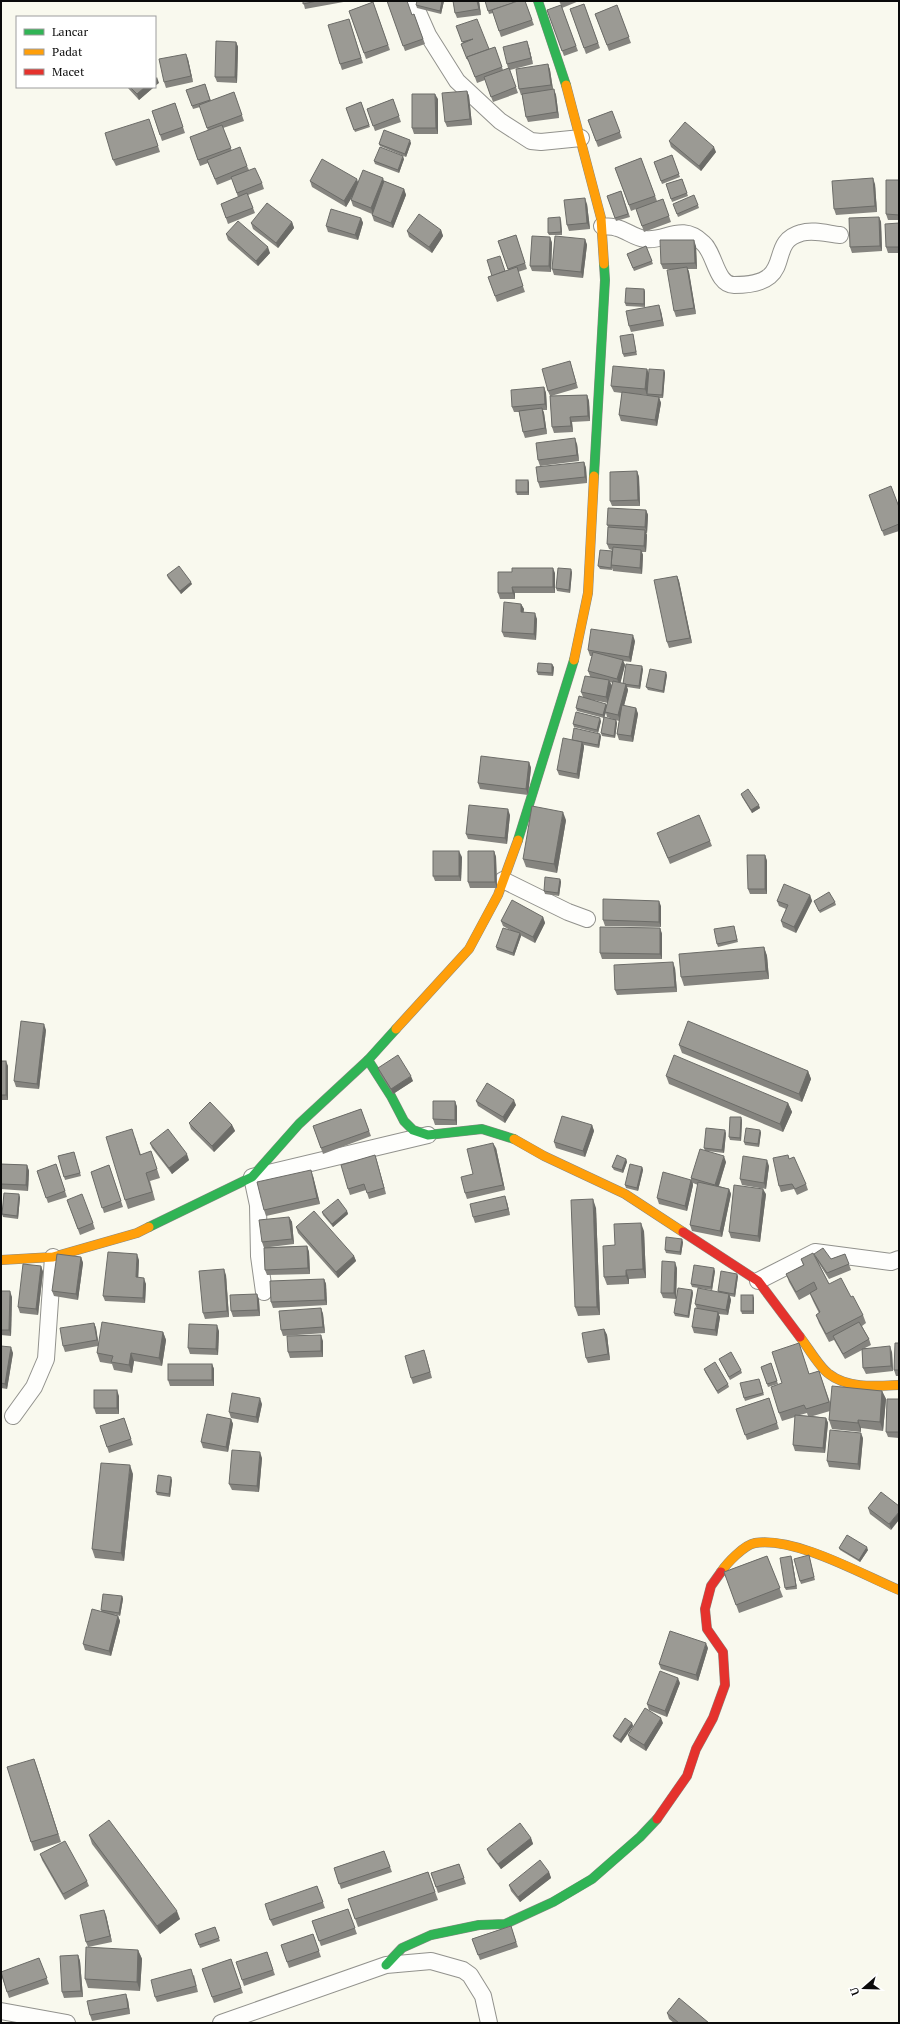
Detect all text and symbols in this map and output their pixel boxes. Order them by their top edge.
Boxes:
legend [16,16,156,88]
text: Lancar [52,24,88,39]
text: Padat [52,44,83,59]
text: Macet [52,64,85,79]
north arrow [844,1968,884,2008]
text: U [847,1985,863,1998]

